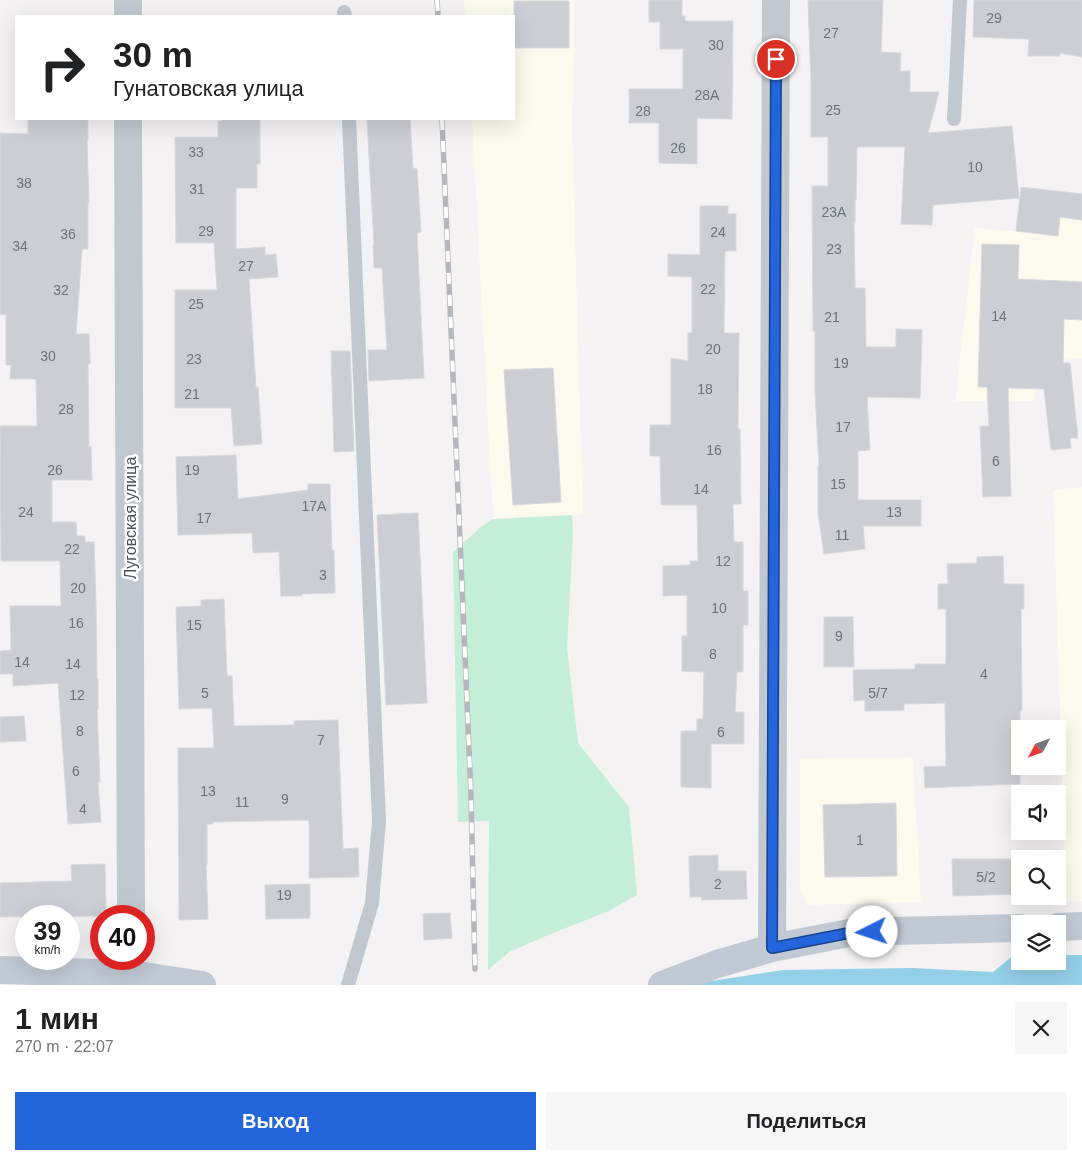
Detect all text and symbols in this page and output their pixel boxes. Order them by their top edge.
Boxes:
house number: 29 [986,10,1002,26]
house number: 27 [823,25,839,41]
icon: right [30,35,95,100]
text: 30 m [113,35,193,74]
house number: 30 [708,37,724,53]
pin [755,38,797,80]
icon: arrive [762,45,790,73]
text: Гунатовская улица [113,76,304,101]
house number: 28А [695,87,720,103]
house number: 25 [825,102,841,118]
house number: 28 [635,103,651,119]
house number: 26 [670,140,686,156]
house number: 33 [188,144,204,160]
house number: 10 [967,159,983,175]
house number: 38 [16,175,32,191]
house number: 31 [189,181,205,197]
house number: 23А [822,204,847,220]
house number: 29 [198,223,214,239]
house number: 24 [710,224,726,240]
house number: 36 [60,226,76,242]
house number: 34 [12,238,28,254]
house number: 23 [826,241,842,257]
house number: 27 [238,258,254,274]
house number: 22 [700,281,716,297]
house number: 32 [53,282,69,298]
house number: 25 [188,296,204,312]
house number: 14 [991,308,1007,324]
house number: 21 [824,309,840,325]
house number: 20 [705,341,721,357]
house number: 30 [40,348,56,364]
house number: 23 [186,351,202,367]
house number: 19 [833,355,849,371]
house number: 18 [697,381,713,397]
house number: 21 [184,386,200,402]
house number: 28 [58,401,74,417]
house number: 17 [835,419,851,435]
house number: 16 [706,442,722,458]
house number: 6 [992,453,1000,469]
street label: Луговская улица [122,457,139,579]
house number: 26 [47,462,63,478]
house number: 19 [184,462,200,478]
house number: 15 [830,476,846,492]
house number: 14 [693,481,709,497]
house number: 17А [302,498,327,514]
house number: 24 [18,504,34,520]
house number: 13 [886,504,902,520]
house number: 17 [196,510,212,526]
house number: 11 [835,527,849,543]
house number: 22 [64,541,80,557]
house number: 12 [715,553,731,569]
house number: 3 [319,567,327,583]
house number: 20 [70,580,86,596]
house number: 10 [711,600,727,616]
house number: 16 [68,615,84,631]
house number: 15 [186,617,202,633]
house number: 9 [835,628,843,644]
house number: 8 [709,646,717,662]
house number: 14 [14,654,30,670]
house number: 14 [65,656,81,672]
house number: 4 [980,666,988,682]
house number: 5 [201,685,209,701]
house number: 5/7 [868,685,888,701]
house number: 12 [69,687,85,703]
north arrow [1011,720,1066,775]
map controls [1011,720,1066,970]
house number: 8 [76,723,84,739]
house number: 6 [717,724,725,740]
house number: 7 [317,732,325,748]
house number: 6 [72,763,80,779]
house number: 13 [200,783,216,799]
button: sound [1011,785,1066,840]
house number: 9 [281,791,289,807]
house number: 11 [235,794,249,810]
house number: 4 [79,801,87,817]
house number: 1 [856,832,864,848]
button: search [1011,850,1066,905]
house number: 5/2 [976,869,996,885]
house number: 2 [714,876,722,892]
house number: 19 [276,887,292,903]
speed limit sign: 40 [90,905,155,970]
position arrow [845,905,897,957]
button: layers [1011,915,1066,970]
text: 39 [34,917,61,945]
text: km/h [34,943,61,957]
text: 1 мин [15,1002,99,1035]
button: close [1015,1002,1067,1054]
text: 270 m · 22:07 [15,1038,114,1055]
button: Выход [15,1092,536,1150]
button: Поделиться [546,1092,1067,1150]

